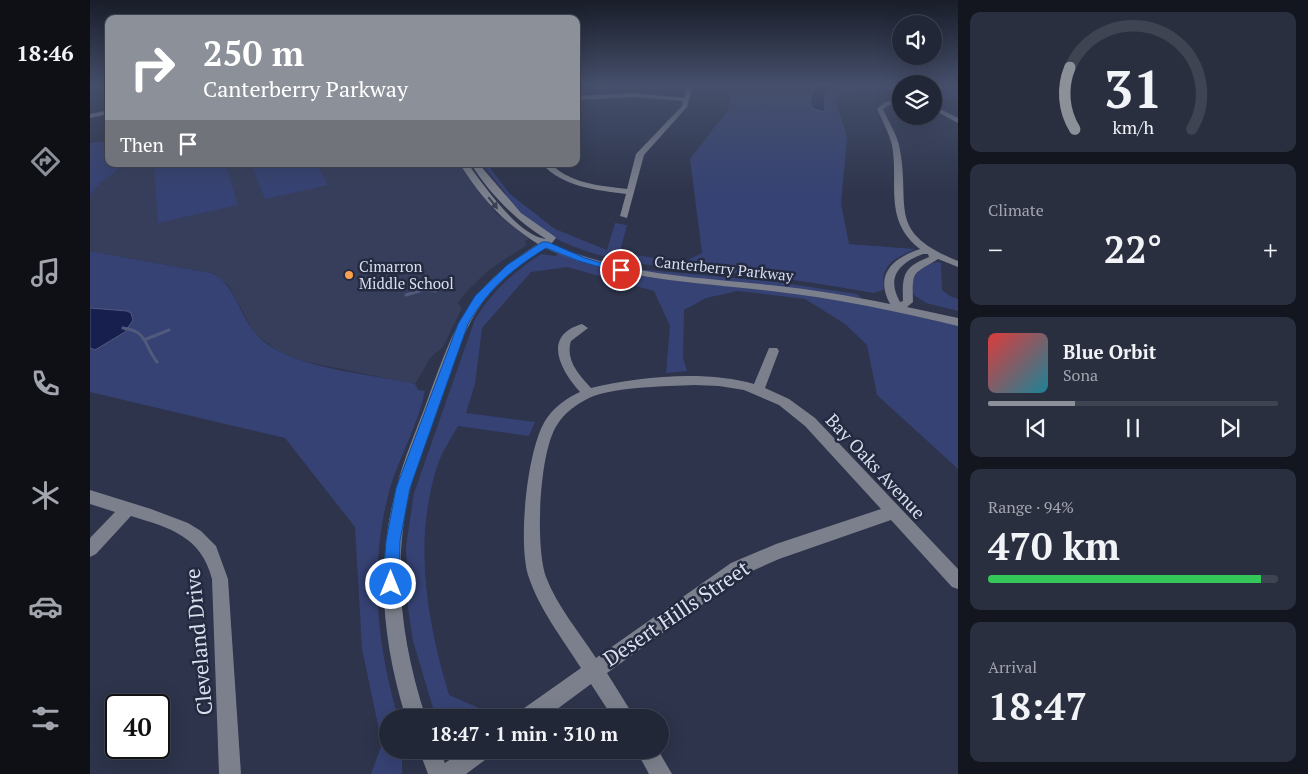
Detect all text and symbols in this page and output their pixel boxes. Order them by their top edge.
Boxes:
map controls [892,15,942,125]
button: sound [892,15,942,65]
text: 250 m [203,30,304,76]
icon: right [120,35,185,100]
text: 18:46 [16,38,74,67]
text: 31 [1104,54,1162,123]
text: Canterberry Parkway [203,74,408,103]
button: layers [892,75,942,125]
text: km/h [1112,115,1154,139]
icon: arrive [174,130,202,158]
text: Then [120,132,164,157]
icon: directions [28,144,63,179]
one-way arrow [487,196,498,209]
text: Climate [988,199,1044,221]
text: 22° [1104,224,1162,274]
text: − [988,231,1003,268]
text: + [1263,231,1278,268]
pin [600,249,642,291]
street label: Canterberry Parkway [653,251,795,285]
icon: music [28,255,63,290]
place label: Cimarron Middle School [359,256,454,293]
icon: arrive [607,256,635,284]
marker: Cimarron Middle School [343,269,355,281]
text: Blue Orbit [1063,339,1156,364]
text: Sona [1063,364,1098,386]
icon: phone [28,366,63,401]
street label: Bay Oaks Avenue [821,408,931,524]
icon: previous [1022,414,1050,442]
icon: pause [1119,414,1147,442]
icon: next [1216,414,1244,442]
icon: climate [28,478,63,513]
text: Range · 94% [988,496,1074,518]
text: 470 km [988,521,1120,571]
street label: Desert Hills Street [597,554,755,672]
position arrow [364,557,416,609]
street label: Cleveland Drive [178,568,218,716]
icon: car [28,589,63,624]
text: Arrival [988,656,1037,678]
text: 18:47 [988,681,1087,731]
speed limit sign: 40 [105,694,170,759]
icon: filters [28,701,63,736]
text: 18:47 · 1 min · 310 m [430,721,618,746]

